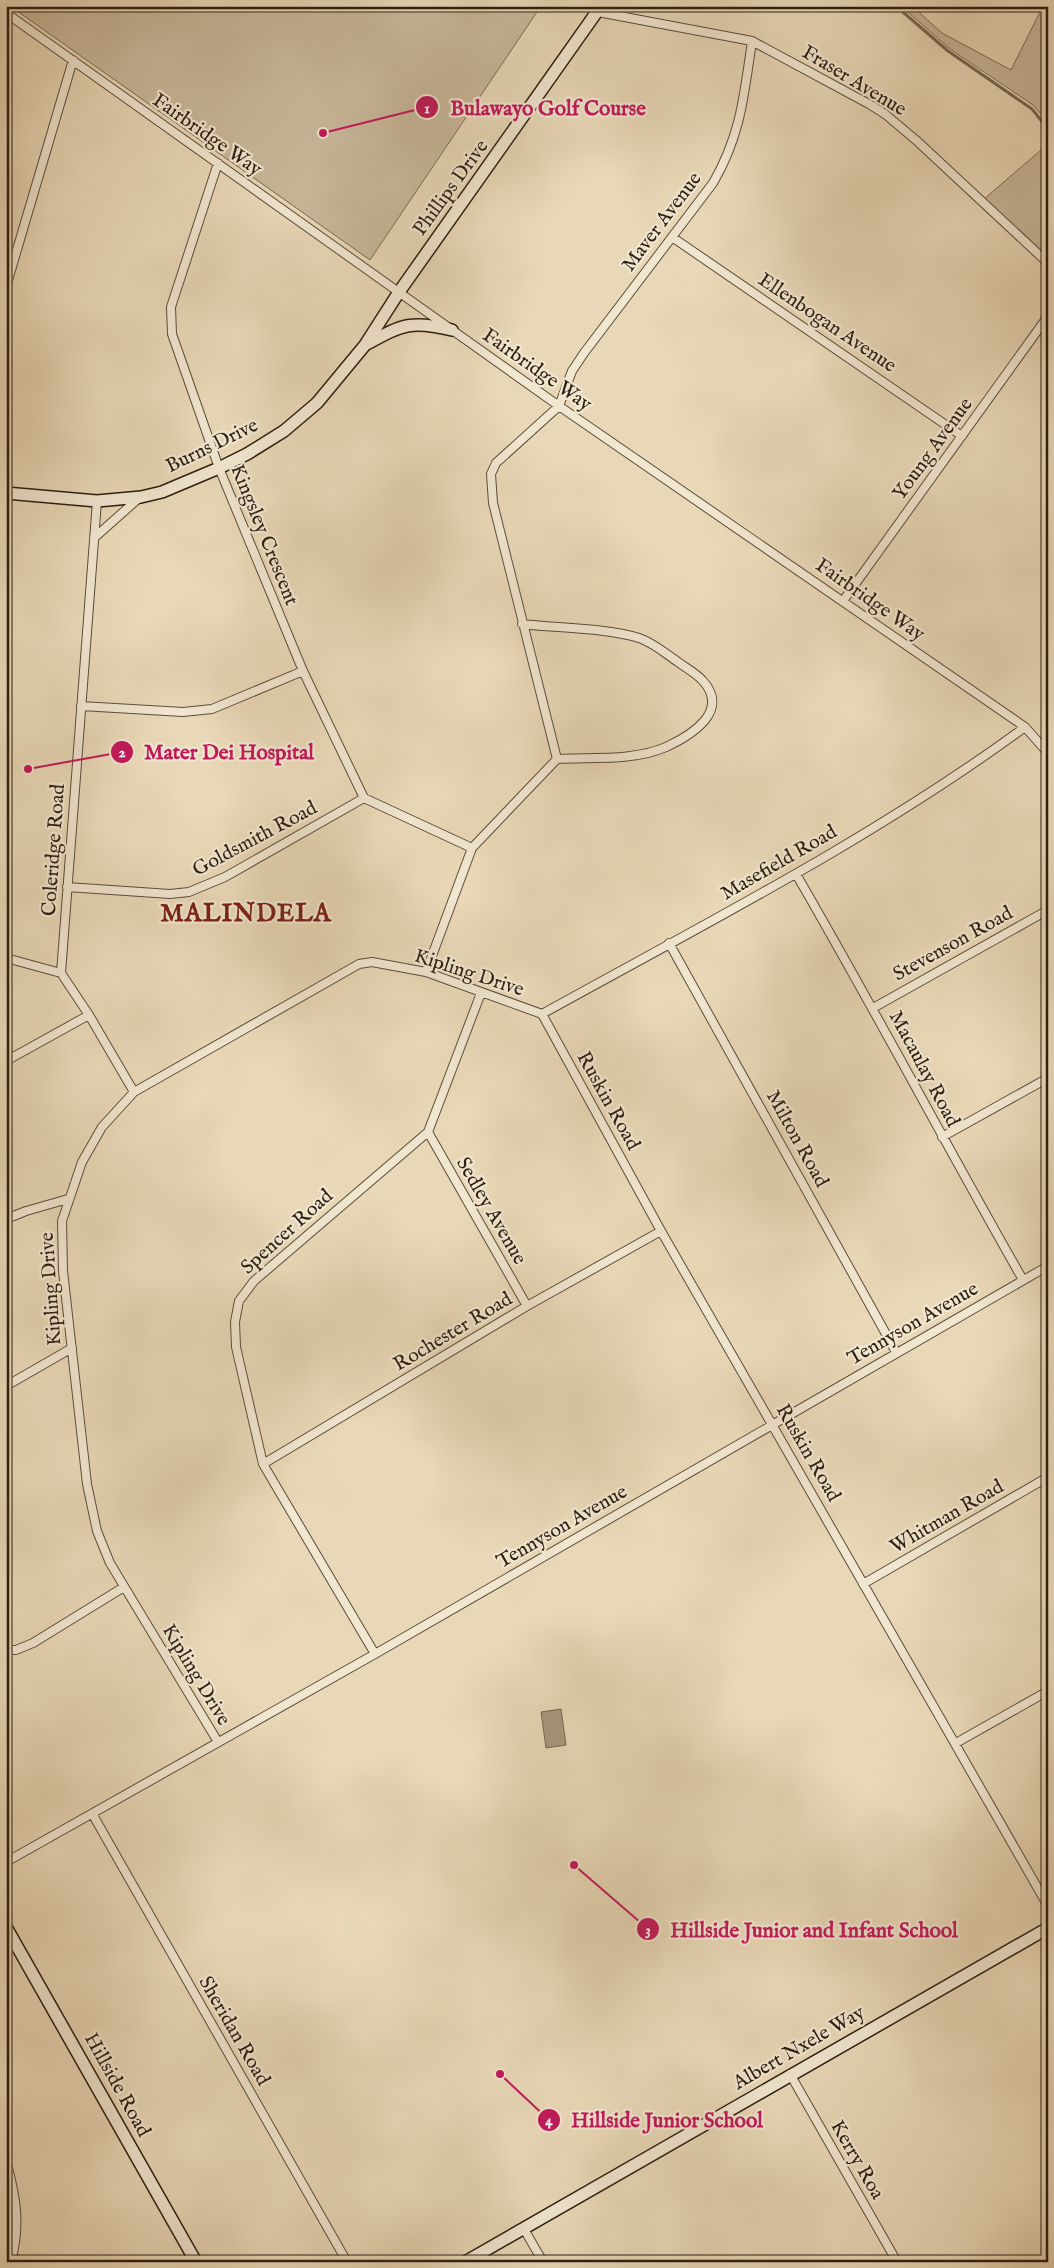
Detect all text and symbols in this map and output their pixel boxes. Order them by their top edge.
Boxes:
street label: Fraser Avenue [797,40,911,122]
street label: Fairbridge Way [147,88,267,182]
callout: Bulawayo Golf Course [415,89,656,125]
text: Bulawayo Golf Course [450,96,646,123]
text: 1 [424,99,430,118]
street label: Phillips Drive [408,135,494,241]
street label: Maver Avenue [617,167,707,277]
street label: Ellenbogan Avenue [753,267,901,379]
street label: Fairbridge Way [477,323,597,417]
street label: Young Avenue [887,393,979,505]
street label: Burns Drive [162,413,262,479]
street label: Kingsley Crescent [224,461,304,609]
street label: Fairbridge Way [810,553,930,647]
callout: Mater Dei Hospital [109,734,324,770]
text: Mater Dei Hospital [144,740,315,767]
text: 2 [118,743,126,762]
street label: Coleridge Road [37,783,71,917]
street label: Goldsmith Road [188,796,322,882]
street label: Masefield Road [716,819,842,906]
district label: MALINDELA [160,898,332,930]
street label: Stevenson Road [889,901,1017,987]
street label: Kipling Drive [411,944,527,1002]
street label: Macaulay Road [883,1006,965,1132]
street label: Ruskin Road [571,1047,645,1155]
street label: Milton Road [760,1086,834,1192]
street label: Sedley Avenue [450,1153,532,1269]
street label: Spencer Road [236,1184,339,1280]
street label: Kipling Drive [35,1231,67,1347]
street label: Tennyson Avenue [843,1276,983,1372]
street label: Rochester Road [389,1287,517,1377]
street label: Ruskin Road [770,1400,846,1507]
street label: Whitman Road [886,1474,1009,1560]
street label: Tennyson Avenue [492,1479,632,1575]
street label: Kipling Drive [156,1620,236,1730]
callout: Hillside Junior and Infant School [636,1911,968,1947]
text: Hillside Junior and Infant School [670,1918,959,1945]
text: 3 [645,1921,651,1940]
street label: Sheridan Road [193,1972,276,2090]
street label: Albert Nxele Way [728,2000,870,2096]
street label: Hillside Road [78,2029,156,2142]
callout: Hillside Junior School [536,2102,773,2138]
text: Hillside Junior School [571,2108,764,2135]
text: 4 [545,2111,553,2130]
street label: Kerry Roa [824,2116,890,2204]

